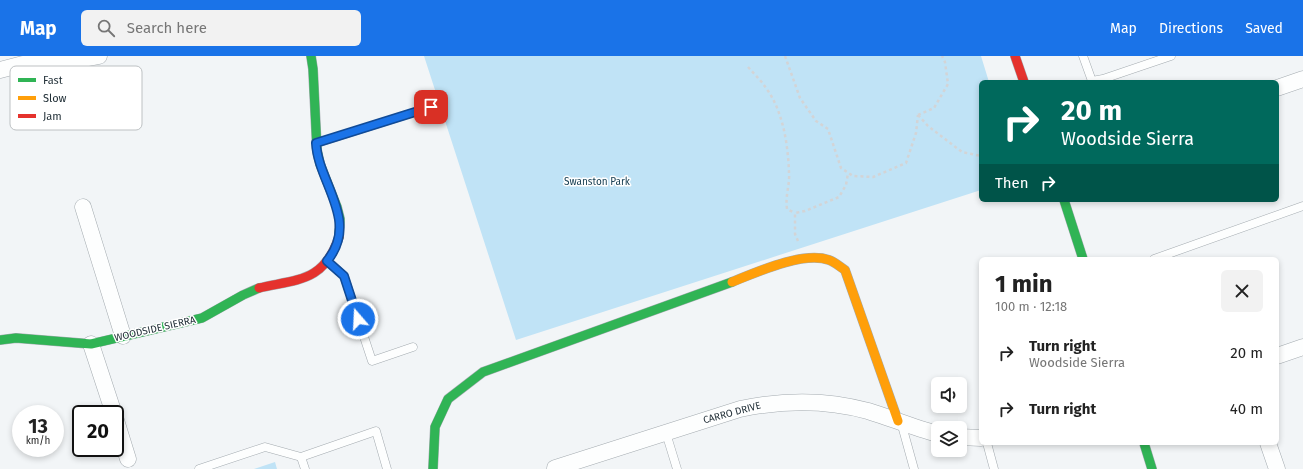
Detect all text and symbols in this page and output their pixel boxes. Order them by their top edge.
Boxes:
search box [81,10,361,46]
text: Map [20,17,57,40]
icon: search [95,17,117,39]
text: Search here [127,19,207,37]
text: Map [1110,20,1137,37]
text: Directions [1159,20,1223,37]
text: Saved [1245,20,1283,37]
legend [10,66,142,130]
text: Fast [43,74,63,87]
pin [414,90,448,124]
text: Slow [43,92,67,105]
text: 20 m [1061,94,1122,127]
icon: arrive [420,96,442,118]
icon: right [995,96,1047,148]
text: Jam [43,110,62,123]
text: Woodside Sierra [1061,128,1194,150]
icon: right [1037,172,1059,194]
text: Then [995,174,1029,192]
park label: Swanston Park [564,176,631,188]
text: 1 min [995,270,1053,298]
button: close [1221,270,1263,312]
position arrow [337,298,379,340]
text: 100 m · 12:18 [995,299,1067,314]
street label: WOODSIDE SIERRA [113,314,197,344]
text: Turn right [1029,337,1096,355]
icon: right [995,342,1017,364]
text: 20 m [1230,344,1263,362]
text: Woodside Sierra [1029,355,1125,370]
map controls [931,377,967,457]
button: sound [931,377,967,413]
icon: right [995,398,1017,420]
street label: CARRO DRIVE [702,400,762,426]
text: Turn right [1029,400,1096,418]
text: 40 m [1230,400,1263,418]
speed limit sign: 20 [72,405,124,457]
text: 13 [28,414,48,438]
button: layers [931,421,967,457]
text: km/h [26,435,50,447]

